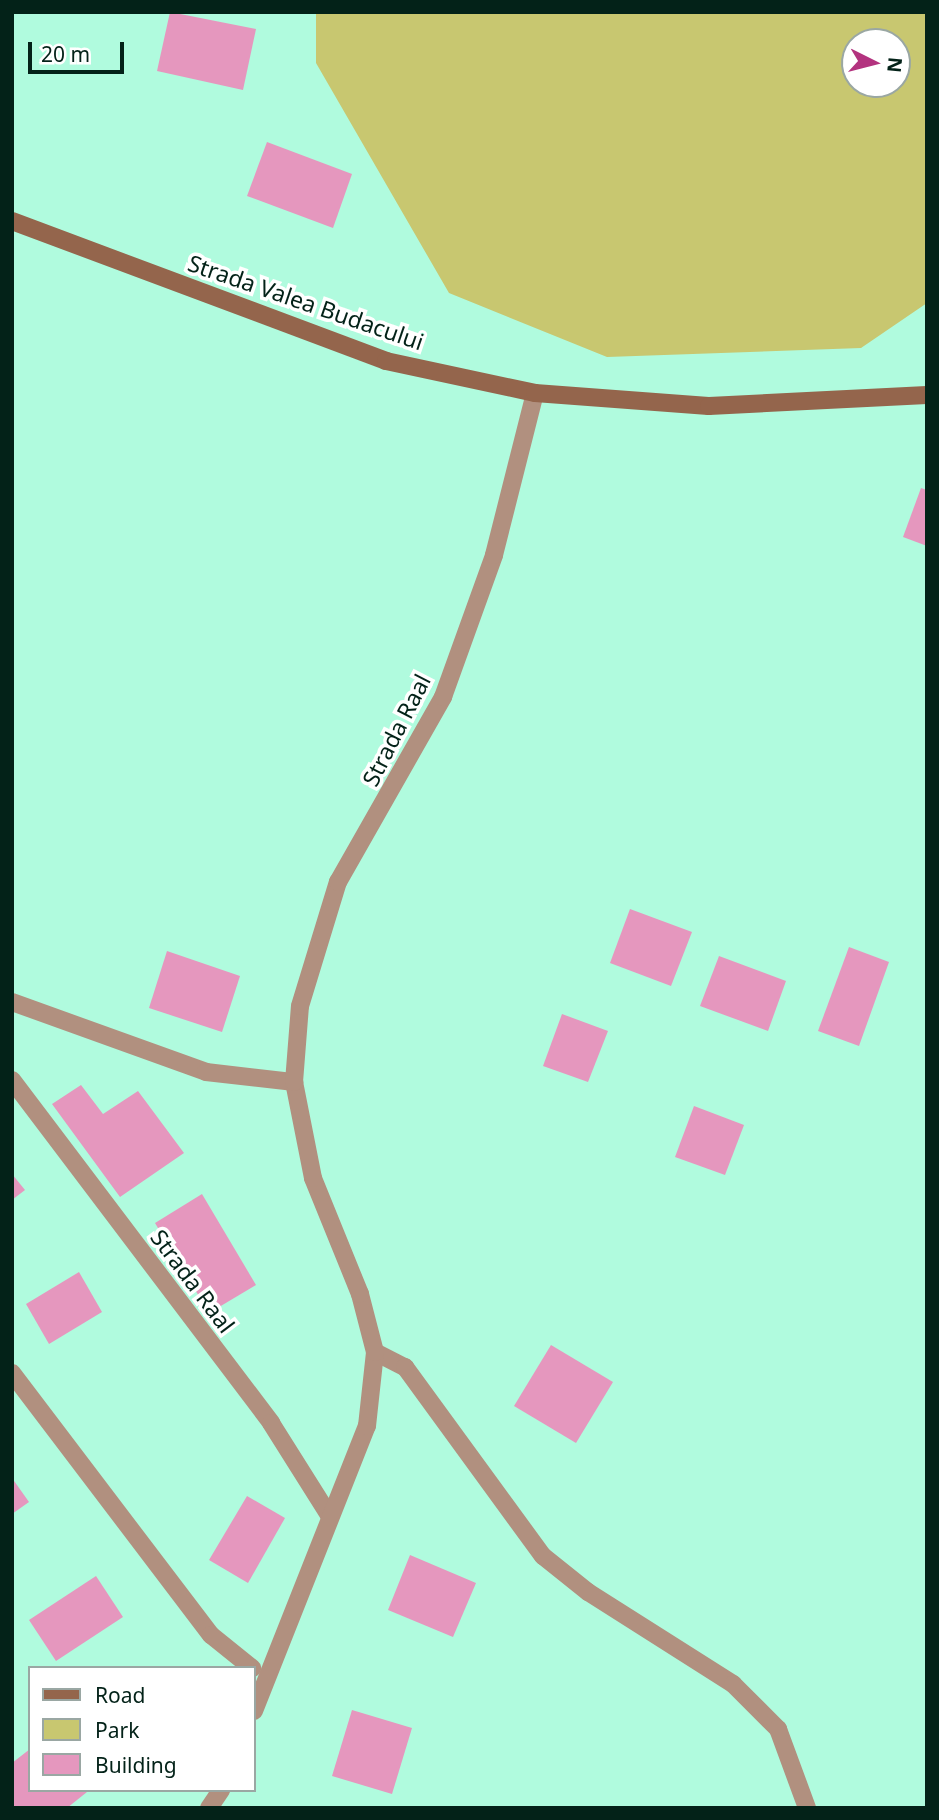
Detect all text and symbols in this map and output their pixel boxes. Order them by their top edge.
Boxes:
scale bar [32,28,128,72]
north arrow [841,28,911,98]
text: 20 m [41,40,90,68]
text: N [881,56,909,74]
street label: Strada Valea Budacului [185,249,427,355]
street label: Strada Raal [356,669,436,791]
street label: Strada Raal [145,1224,241,1338]
legend [28,1666,256,1792]
text: Road [95,1681,145,1709]
text: Park [95,1716,139,1744]
text: Building [95,1751,177,1779]

